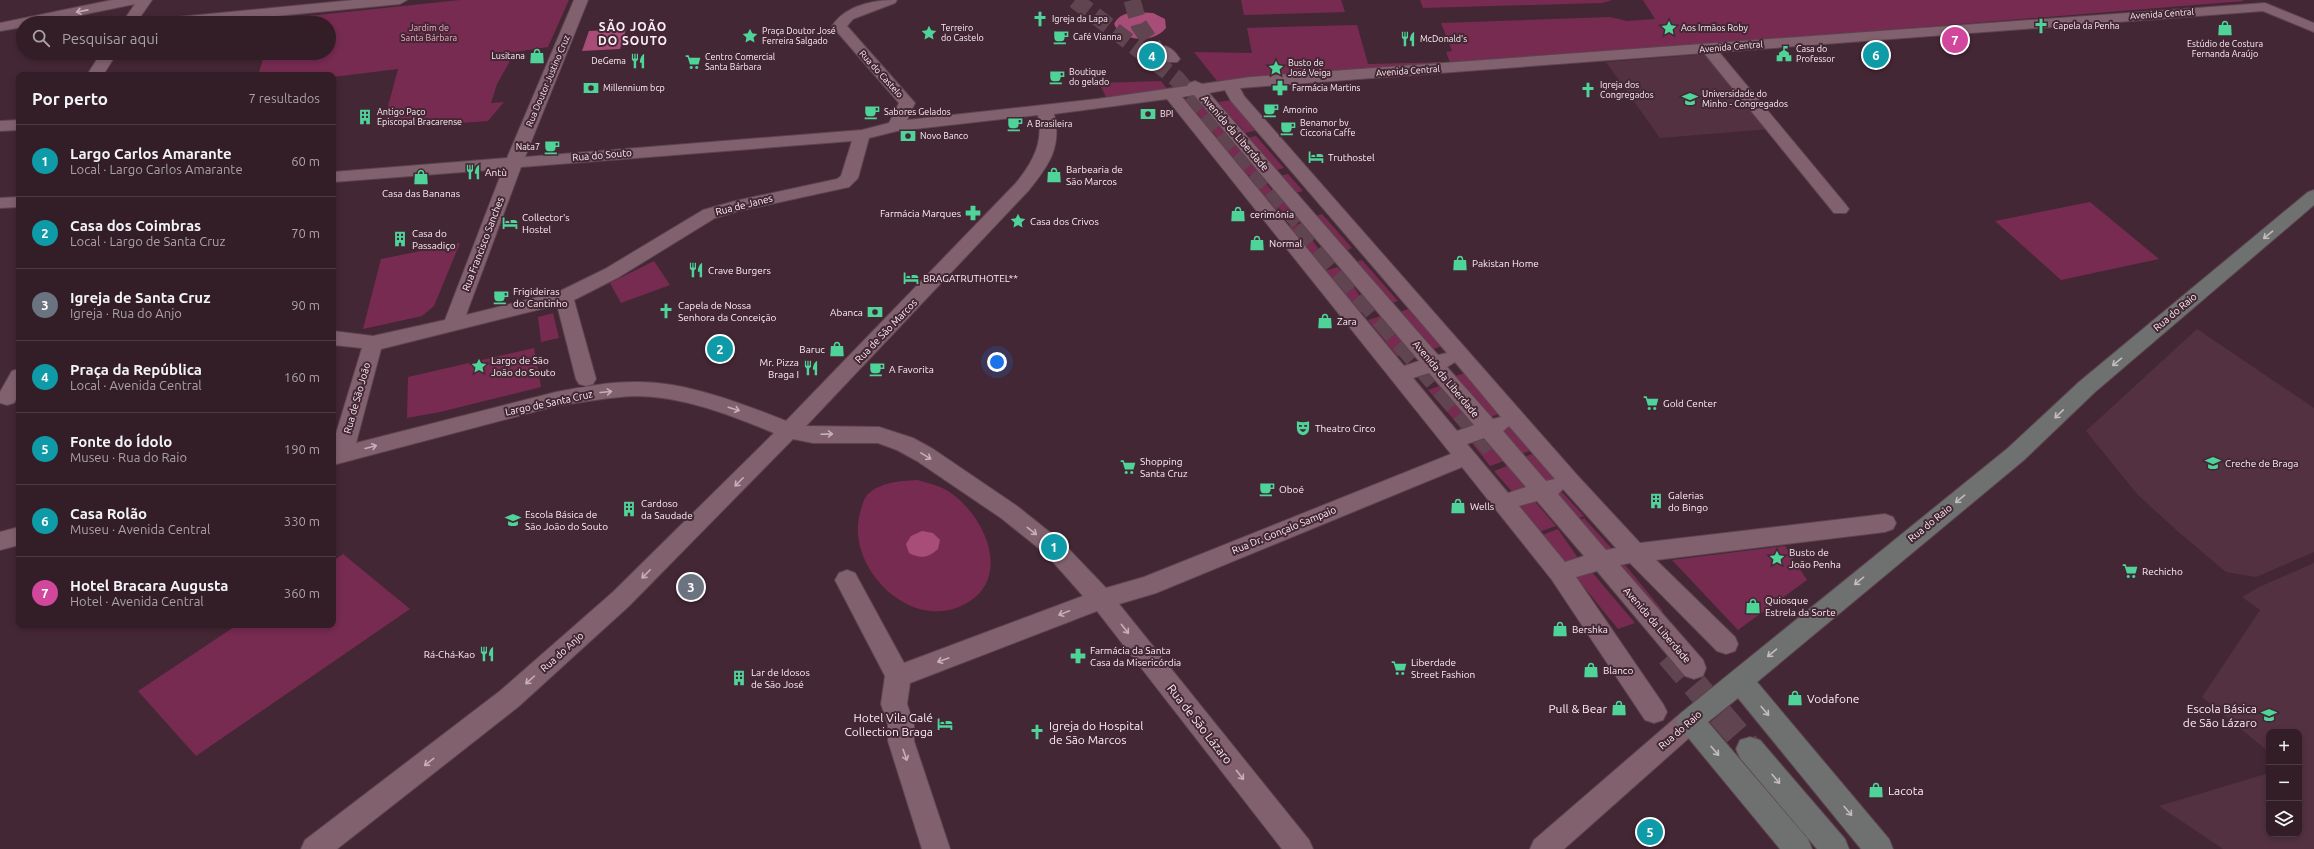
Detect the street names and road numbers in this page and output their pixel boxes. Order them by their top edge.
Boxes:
street label: Avenida Central [2130,7,2195,21]
street label: Rua Doutor Justino Cruz [524,34,572,128]
street label: Avenida Central [1699,39,1764,55]
street label: Rua do Castelo [857,48,905,100]
street label: Avenida Central [1376,64,1441,78]
street label: Avenida da Liberdade [1199,93,1271,173]
street label: Rua do Souto [572,147,632,163]
street label: Rua de Janes [714,193,774,217]
street label: Rua Francisco Sanches [460,196,506,292]
street label: Rua do Raio [2151,291,2199,333]
street label: Rua de São Marcos [853,297,919,365]
street label: Avenida da Liberdade [1411,339,1481,419]
street label: Rua de São João [342,361,372,435]
street label: Largo de Santa Cruz [504,388,594,418]
street label: Rua do Raio [1906,502,1954,544]
street label: Rua Dr. Gonçalo Sampaio [1230,504,1338,556]
street label: Avenida da Liberdade [1621,585,1693,665]
street label: Rua do Anjo [538,630,586,674]
street label: Rua de São Lázaro [1165,682,1235,766]
street label: Rua do Raio [1656,708,1704,752]

